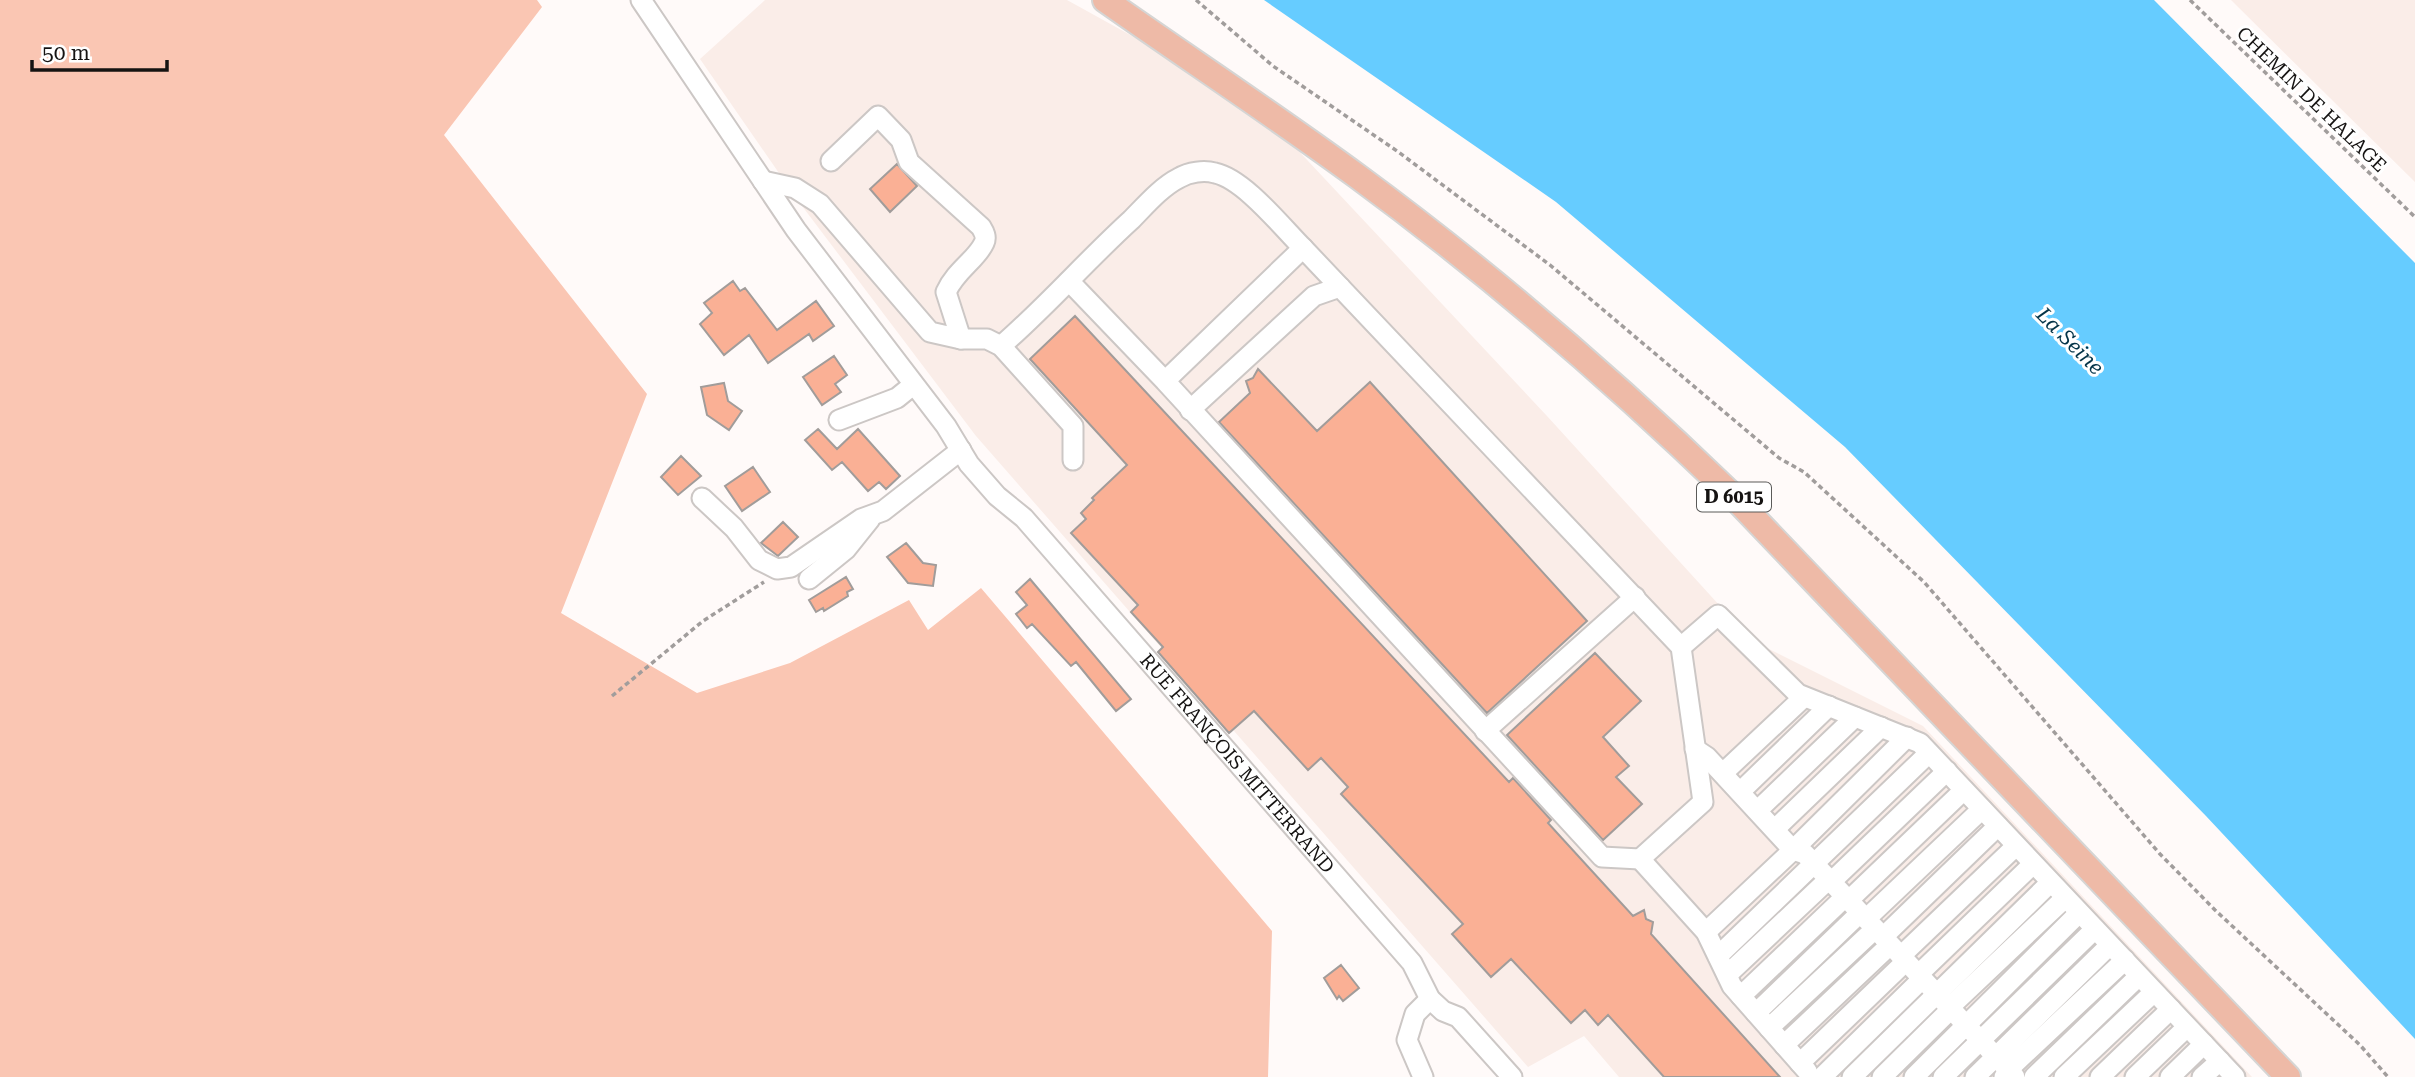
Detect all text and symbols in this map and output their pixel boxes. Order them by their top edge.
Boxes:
street label: CHEMIN DE HALAGE [2232,22,2391,177]
scale bar [32,28,166,72]
text: 50 m [42,41,90,65]
water label: La Seine [2031,302,2109,380]
road number: D 6015 [1697,482,1771,512]
street label: RUE FRANÇOIS MITTERRAND [1135,649,1339,878]

